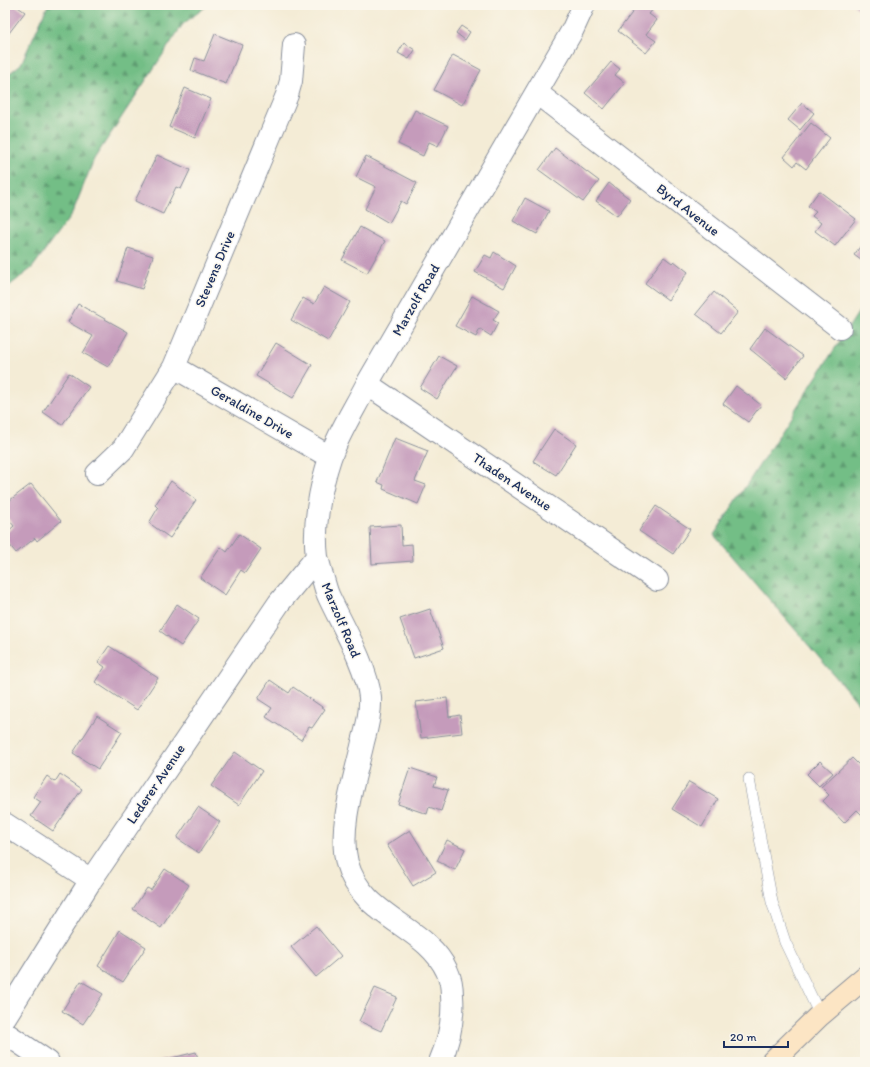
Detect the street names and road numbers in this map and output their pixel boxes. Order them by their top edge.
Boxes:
street label: Byrd Avenue [653,180,723,240]
street label: Stevens Drive [191,228,239,310]
street label: Marzolf Road [389,261,444,339]
street label: Geraldine Drive [207,381,297,443]
street label: Thaden Avenue [469,449,555,515]
street label: Marzolf Road [318,580,365,661]
street label: Lederer Avenue [123,741,189,827]

